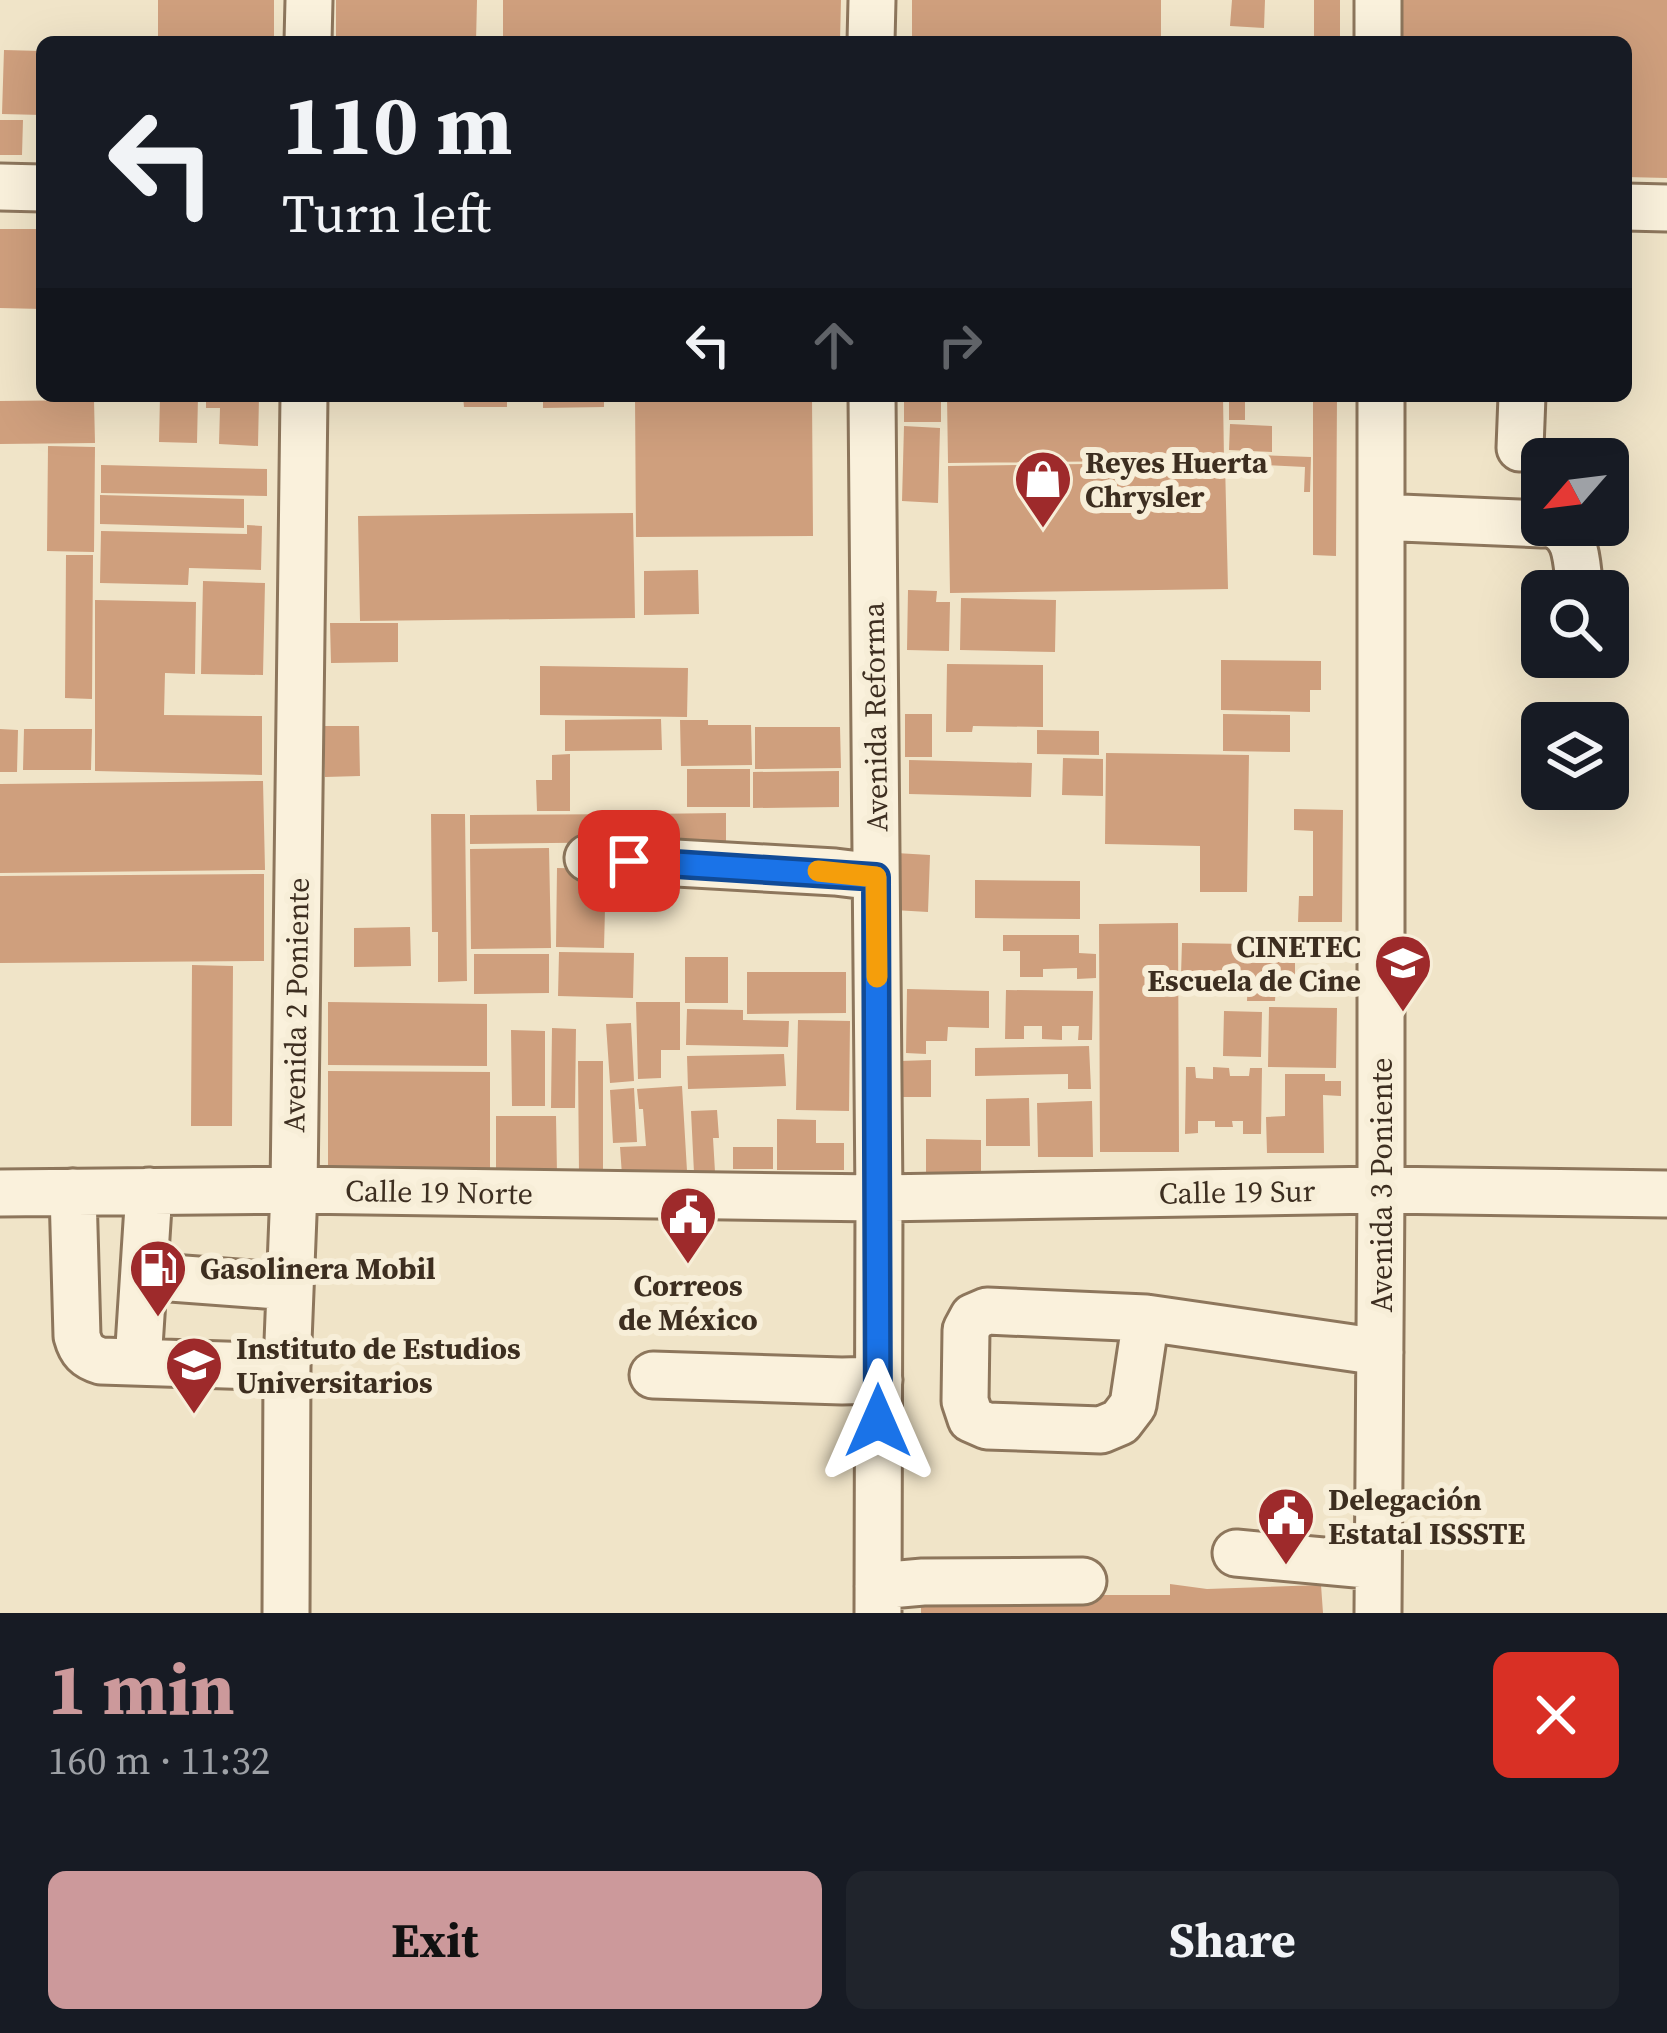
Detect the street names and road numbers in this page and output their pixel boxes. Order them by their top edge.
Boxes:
street label: Avenida Reforma [852,601,898,832]
street label: Avenida 2 Poniente [273,877,319,1133]
street label: Avenida 3 Poniente [1361,1057,1402,1313]
street label: Calle 19 Norte [345,1170,533,1214]
street label: Calle 19 Sur [1158,1170,1316,1214]

